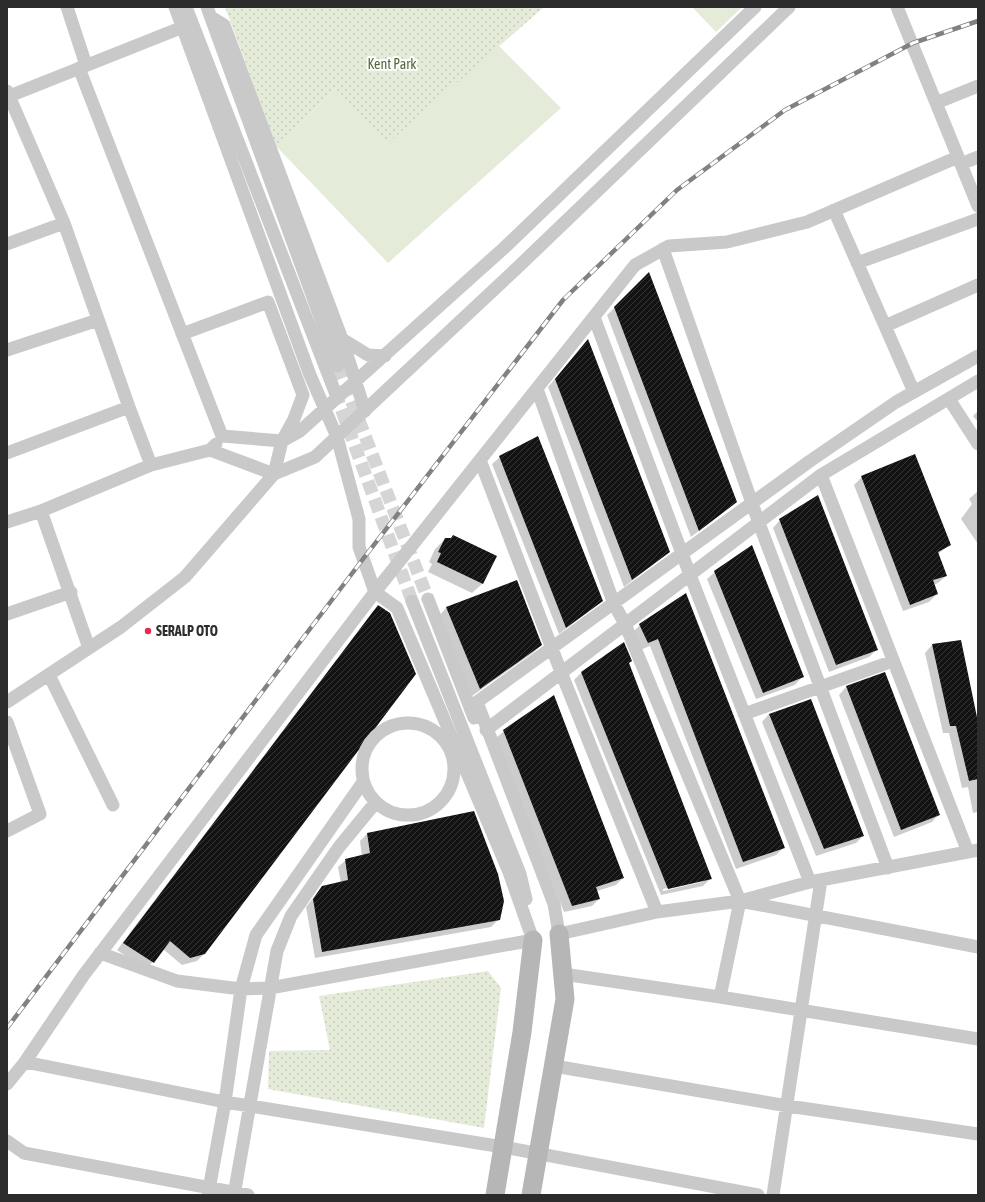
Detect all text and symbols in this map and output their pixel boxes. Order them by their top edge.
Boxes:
park label: Kent Park [367,56,417,72]
place label: SERALP OTO [156,623,218,639]
marker: SERALP OTO [143,626,153,636]

